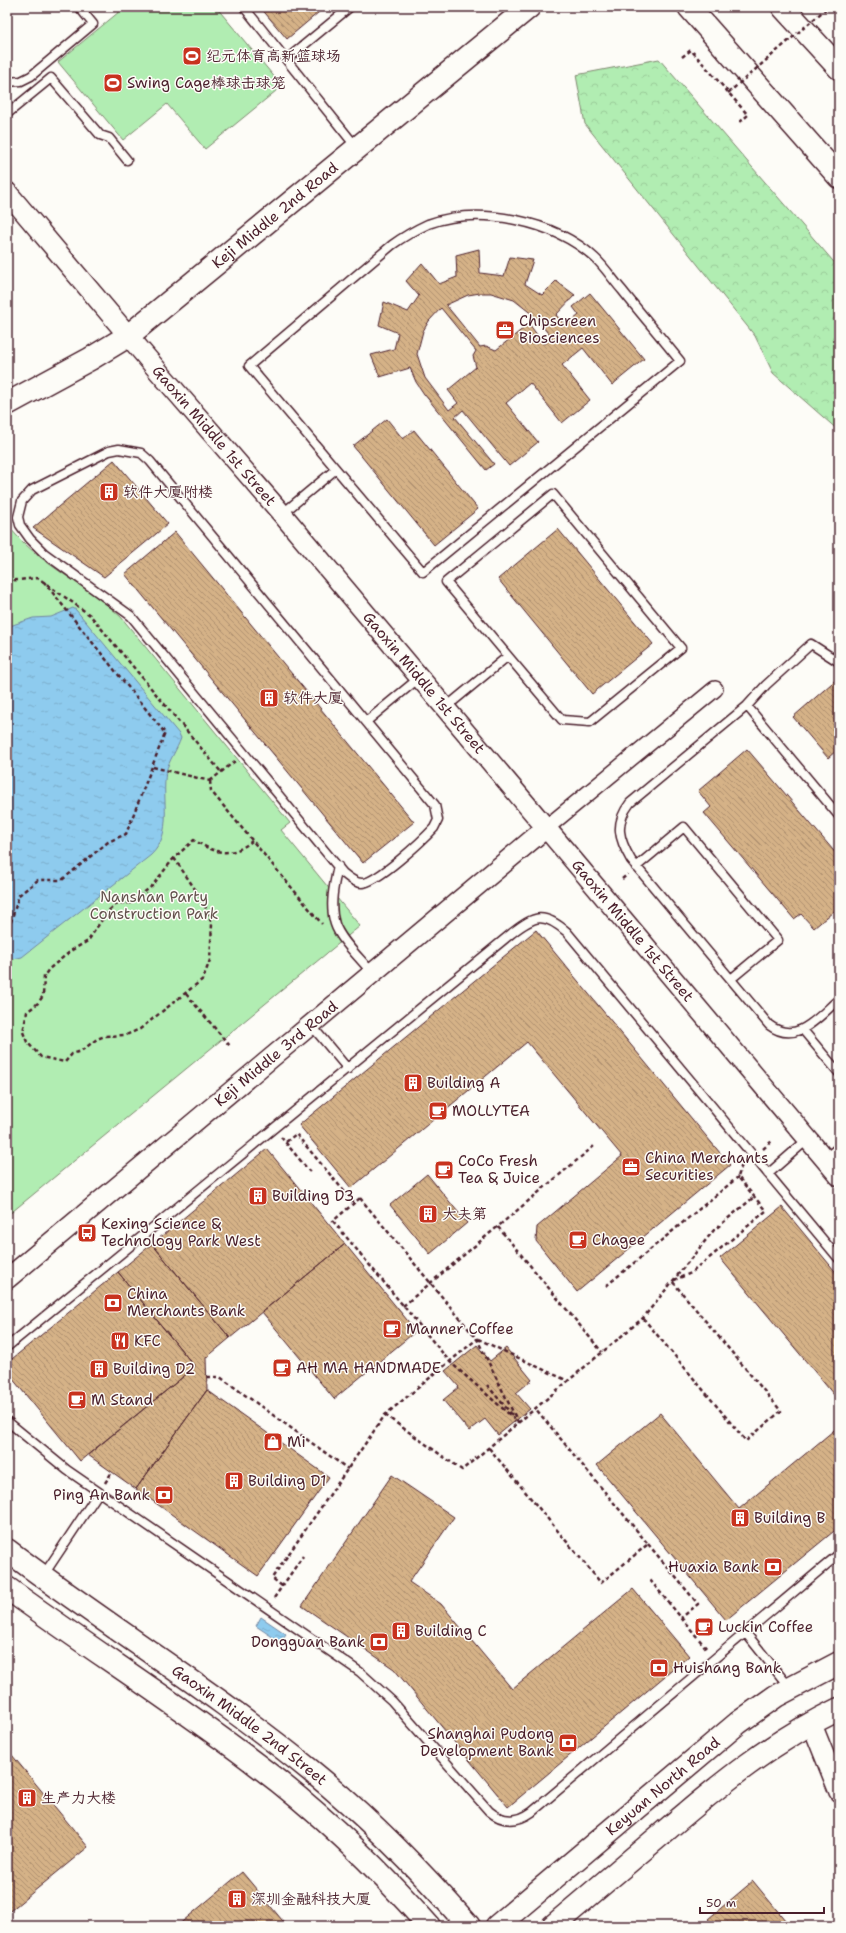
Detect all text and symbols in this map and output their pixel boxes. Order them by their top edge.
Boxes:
sports icon: 纪元体育高新篮球场 [181,45,203,67]
place label: 纪元体育高新篮球场 [206,46,341,66]
sports icon: Swing Cage棒球击球笼 [102,72,124,94]
place label: Swing Cage棒球击球笼 [127,73,286,93]
street label: Keji Middle 2nd Road [208,157,343,273]
place label: Chipscreen Biosciences [519,311,600,348]
office icon: Chipscreen Biosciences [494,319,516,341]
street label: Gaoxin Middle 1st Street [148,361,281,510]
building icon: 软件大厦附楼 [98,481,120,503]
place label: 软件大厦附楼 [123,482,213,502]
street label: Gaoxin Middle 1st Street [358,608,490,758]
building icon: 软件大厦 [258,687,280,709]
place label: 软件大厦 [283,688,343,708]
street label: Gaoxin Middle 1st Street [567,855,698,1006]
park label: Nanshan Party Construction Park [90,887,218,924]
street label: Keji Middle 3rd Road [210,996,342,1111]
building icon: Building A [402,1072,424,1094]
place label: Building A [427,1073,501,1093]
cafe icon: MOLLYTEA [427,1100,449,1122]
place label: MOLLYTEA [452,1101,530,1121]
place label: China Merchants Securities [645,1148,768,1185]
place label: CoCo Fresh Tea & Juice [458,1151,540,1188]
office icon: China Merchants Securities [620,1156,642,1178]
cafe icon: CoCo Fresh Tea & Juice [433,1159,455,1181]
building icon: Building D3 [247,1185,269,1207]
place label: Building D3 [272,1186,354,1206]
building icon: 大夫第 [417,1203,439,1225]
place label: 大夫第 [442,1204,487,1224]
place label: Kexing Science & Technology Park West [101,1214,261,1251]
bus stop icon: Kexing Science & Technology Park West [76,1222,98,1244]
cafe icon: Chagee [567,1229,589,1251]
place label: Chagee [592,1230,645,1250]
place label: China Merchants Bank [127,1284,245,1321]
bank icon: China Merchants Bank [102,1292,124,1314]
cafe icon: Manner Coffee [381,1318,403,1340]
place label: Manner Coffee [406,1319,514,1339]
restaurant icon: KFC [109,1330,131,1352]
place label: KFC [134,1331,161,1351]
cafe icon: AH MA HANDMADE [271,1357,293,1379]
building icon: Building D2 [88,1358,110,1380]
place label: AH MA HANDMADE [296,1358,441,1378]
place label: Building D2 [113,1359,195,1379]
cafe icon: M Stand [66,1389,88,1411]
place label: M Stand [91,1390,153,1410]
shop icon: Mi [262,1431,284,1453]
place label: Mi [287,1432,306,1452]
building icon: Building D1 [223,1470,245,1492]
place label: Building D1 [248,1471,326,1491]
bank icon: Ping An Bank [153,1484,175,1506]
place label: Ping An Bank [53,1485,150,1505]
building icon: Building B [729,1507,751,1529]
place label: Building B [754,1508,826,1528]
bank icon: Huaxia Bank [762,1556,784,1578]
place label: Huaxia Bank [668,1557,759,1577]
cafe icon: Luckin Coffee [693,1616,715,1638]
place label: Luckin Coffee [718,1617,813,1637]
building icon: Building C [390,1620,412,1642]
place label: Building C [415,1621,487,1641]
bank icon: Dongguan Bank [368,1631,390,1653]
place label: Dongguan Bank [251,1632,365,1652]
bank icon: Huishang Bank [648,1657,670,1679]
place label: Huishang Bank [673,1658,781,1678]
street label: Gaoxin Middle 2nd Street [168,1660,331,1790]
place label: Shanghai Pudong Development Bank [420,1724,554,1761]
bank icon: Shanghai Pudong Development Bank [557,1732,579,1754]
street label: Keyuan North Road [602,1732,725,1840]
building icon: 生产力大楼 [16,1787,38,1809]
place label: 生产力大楼 [41,1788,116,1808]
building icon: 深圳金融科技大厦 [226,1888,248,1910]
place label: 深圳金融科技大厦 [251,1889,371,1909]
scale bar [700,1889,824,1915]
text: 50 m [706,1895,736,1911]

